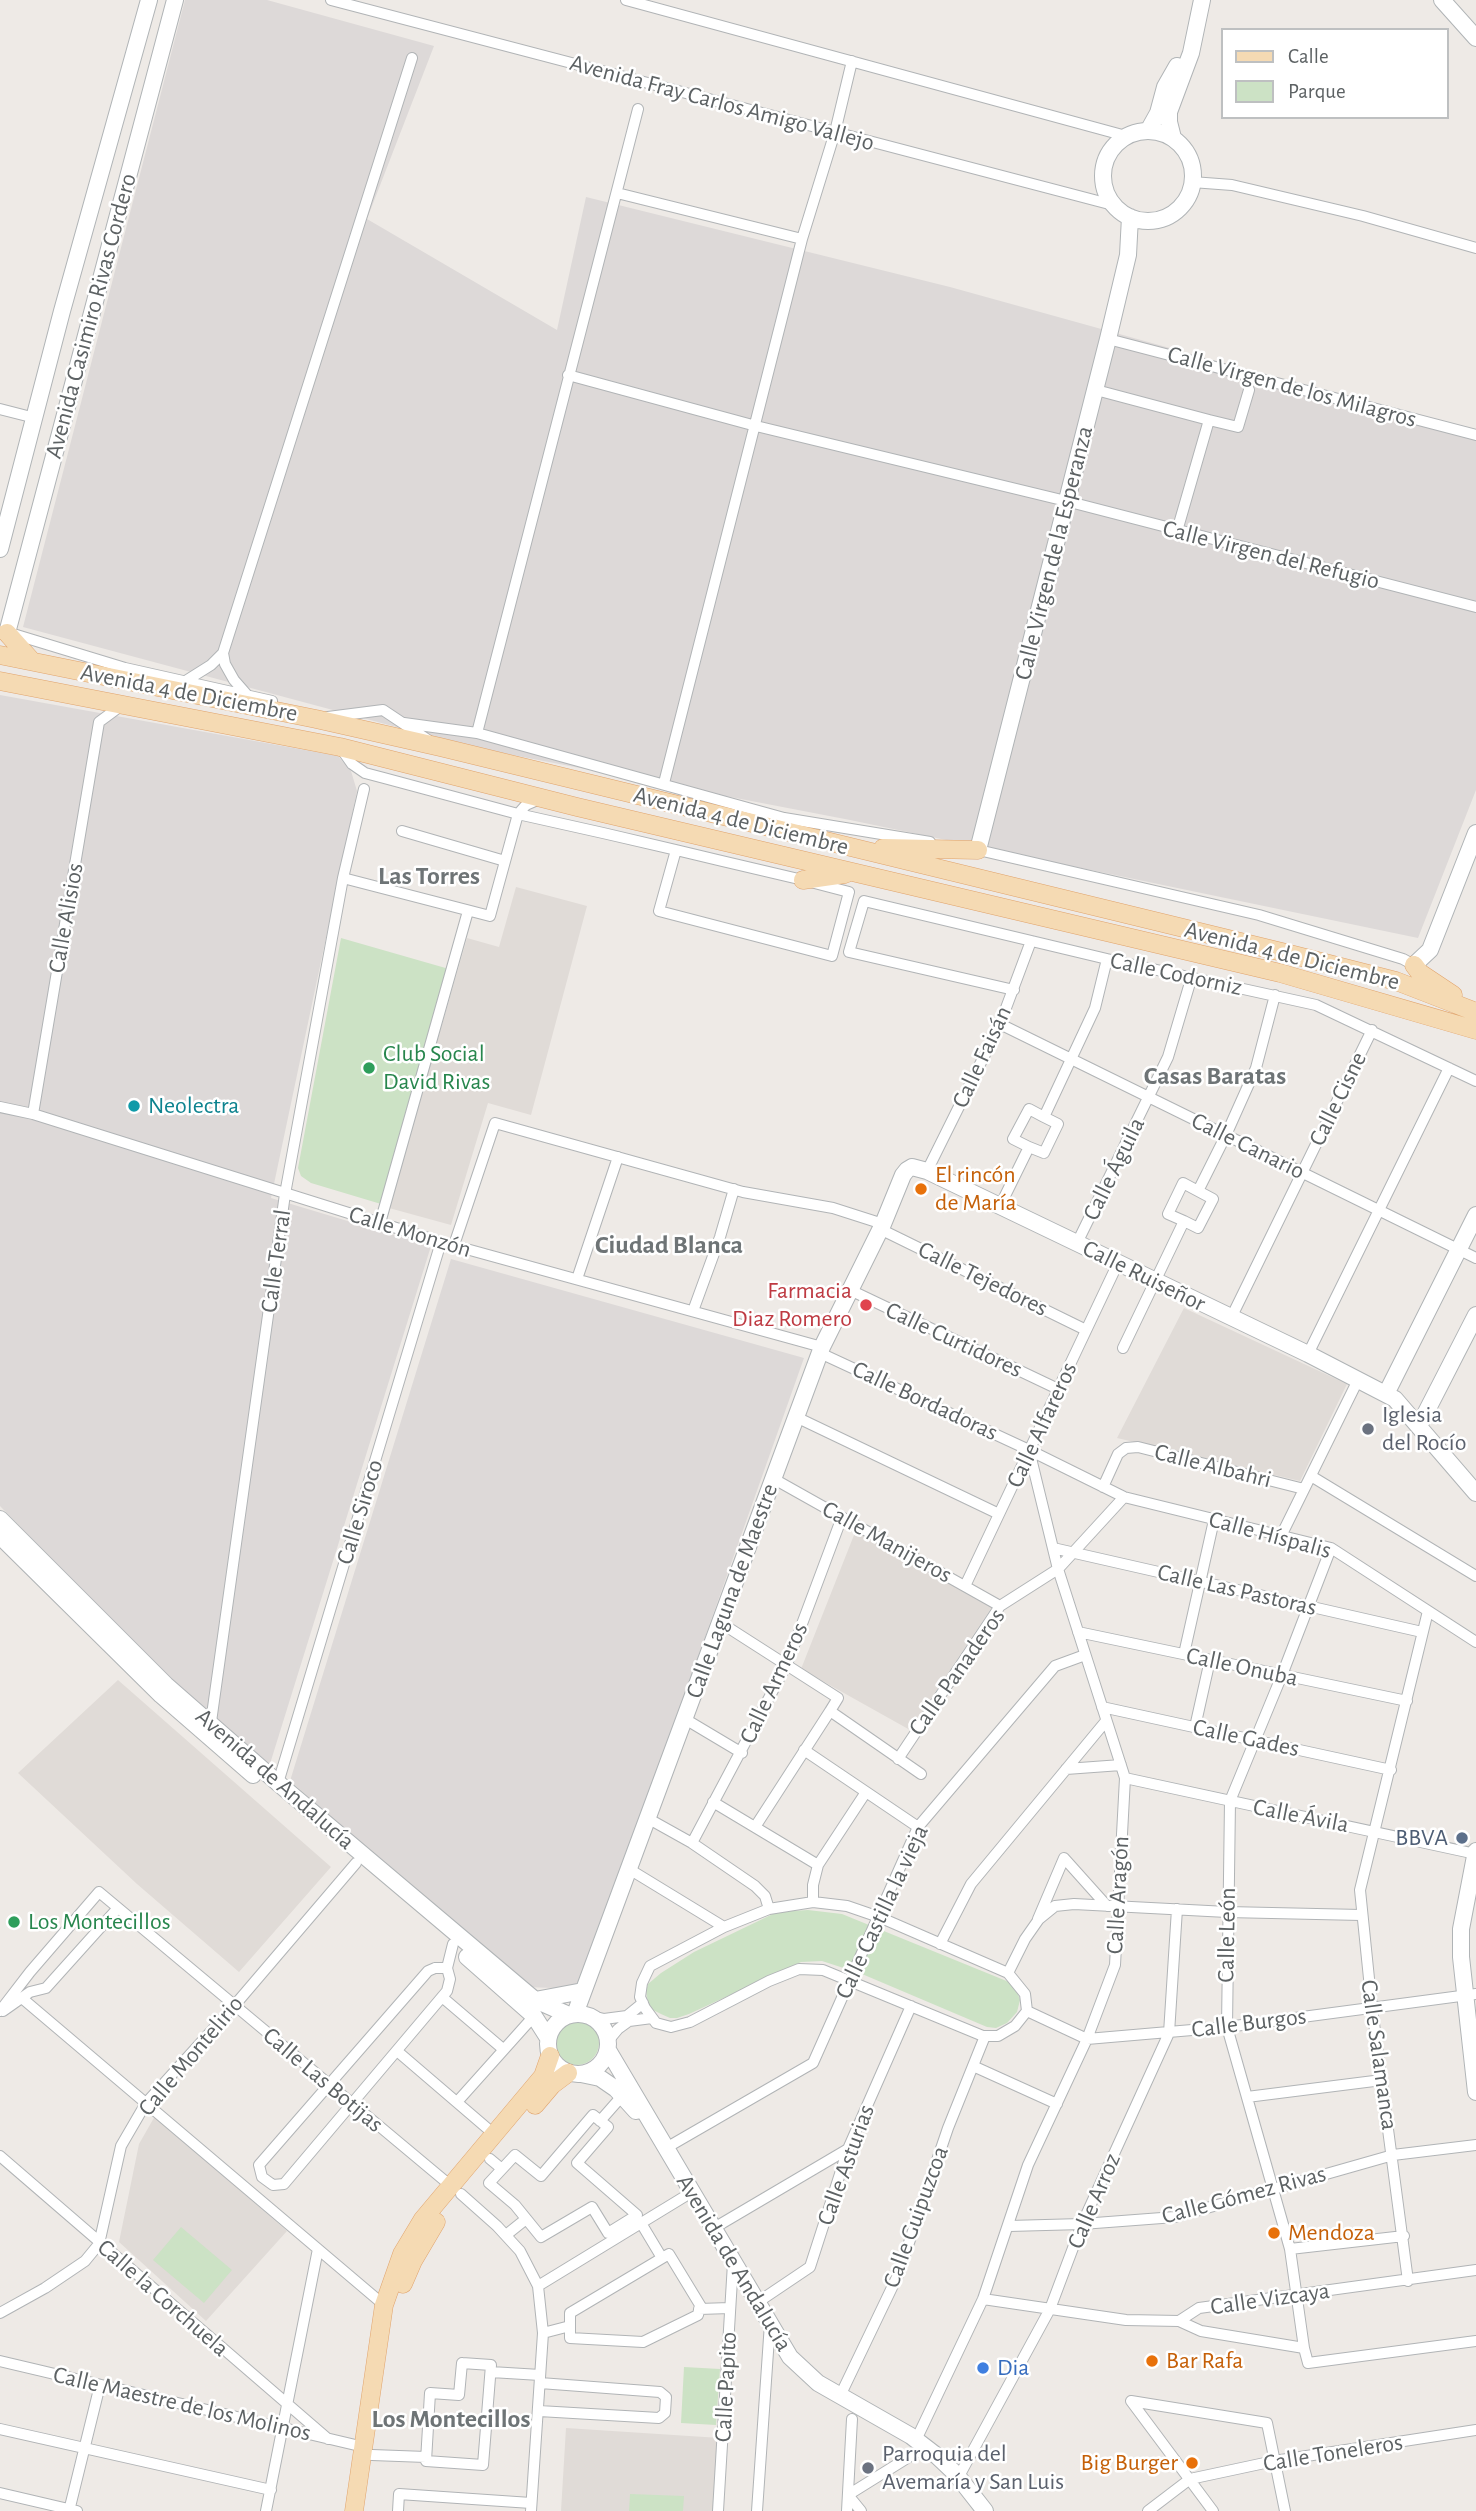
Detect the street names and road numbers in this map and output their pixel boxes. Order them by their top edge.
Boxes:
street label: Avenida Fray Carlos Amigo Vallejo [567,48,877,158]
street label: Avenida Casimiro Rivas Cordero [39,170,143,462]
street label: Calle Virgen de los Milagros [1164,340,1420,434]
street label: Calle Virgen de la Esperanza [1009,423,1099,683]
street label: Calle Virgen del Refugio [1160,514,1382,596]
street label: Avenida 4 de Diciembre [78,658,300,728]
street label: Avenida 4 de Diciembre [631,780,851,862]
street label: Calle Alisios [42,861,90,975]
street label: Avenida 4 de Diciembre [1182,915,1402,997]
street label: Calle Codorniz [1107,946,1245,1002]
street label: Calle Faisán [946,1001,1018,1113]
street label: Calle Cisne [1303,1047,1373,1151]
street label: Calle Canario [1187,1106,1309,1186]
street label: Calle Águila [1077,1113,1151,1225]
street label: Calle Monzón [345,1200,475,1264]
street label: Calle Terral [255,1208,297,1314]
street label: Calle Ruiseñor [1078,1234,1210,1318]
street label: Calle Tejedores [913,1235,1053,1323]
street label: Calle Curtidores [881,1296,1027,1384]
street label: Calle Bordadoras [848,1355,1002,1447]
street label: Calle Alfareros [1000,1358,1084,1492]
street label: Calle Albahri [1152,1438,1274,1494]
street label: Calle Siroco [330,1456,390,1568]
street label: Calle Laguna de Maestre [680,1480,784,1702]
street label: Calle Manijeros [817,1494,957,1590]
street label: Calle Híspalis [1206,1505,1334,1565]
street label: Calle Las Pastoras [1155,1558,1319,1622]
street label: Calle Panaderos [903,1603,1011,1741]
street label: Calle Armeros [733,1618,815,1748]
street label: Calle Onuba [1183,1641,1301,1693]
street label: Avenida de Andalucía [190,1702,360,1856]
street label: Calle Gades [1190,1713,1302,1763]
street label: Calle Ávila [1251,1793,1351,1839]
street label: Calle Castilla la vieja [829,1820,935,2004]
street label: Calle Aragón [1101,1835,1135,1955]
street label: Calle León [1212,1887,1242,1983]
street label: Calle Salamanca [1354,1978,1404,2132]
street label: Calle Montelirio [132,1990,250,2122]
street label: Calle Burgos [1190,2002,1308,2044]
street label: Calle Las Botijas [257,2021,389,2139]
street label: Calle Asturias [811,2101,881,2229]
street label: Calle Guipuzcoa [877,2142,955,2292]
street label: Calle Arroz [1061,2149,1127,2253]
street label: Calle Gómez Rivas [1159,2159,1329,2231]
street label: Avenida de Andalucía [670,2169,798,2357]
street label: Calle la Corchuela [91,2233,235,2363]
street label: Calle Vizcaya [1209,2276,1331,2322]
street label: Calle Papito [709,2331,743,2443]
street label: Calle Maestre de los Molinos [50,2360,314,2448]
street label: Calle Toneleros [1261,2428,1405,2478]

